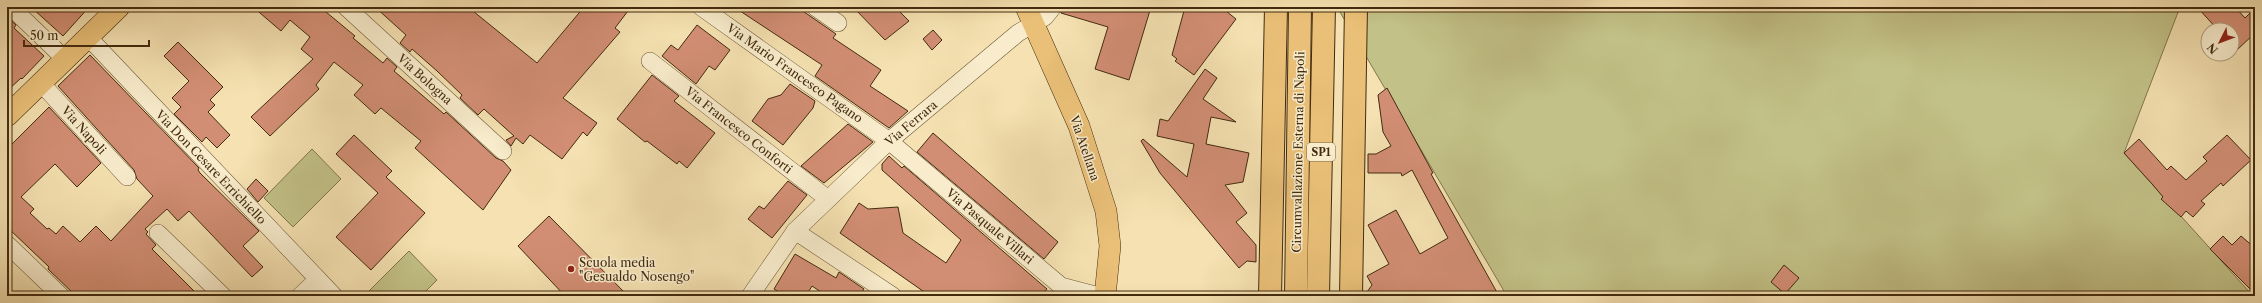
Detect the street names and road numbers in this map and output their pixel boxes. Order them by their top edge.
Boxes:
street label: Via Mario Francesco Pagano [723,20,866,126]
street label: Via Bologna [394,50,456,108]
street label: Circumvallazione Esterna di Napoli [1289,51,1307,253]
street label: Via Francesco Conforti [682,83,796,177]
street label: Via Ferrara [881,96,941,150]
street label: Via Napoli [58,102,110,157]
street label: Via Don Cesare Errichiello [152,106,269,227]
street label: Via Atellana [1066,112,1103,183]
road number: SP1 [1307,143,1335,161]
street label: Via Pasquale Villari [942,184,1037,267]

